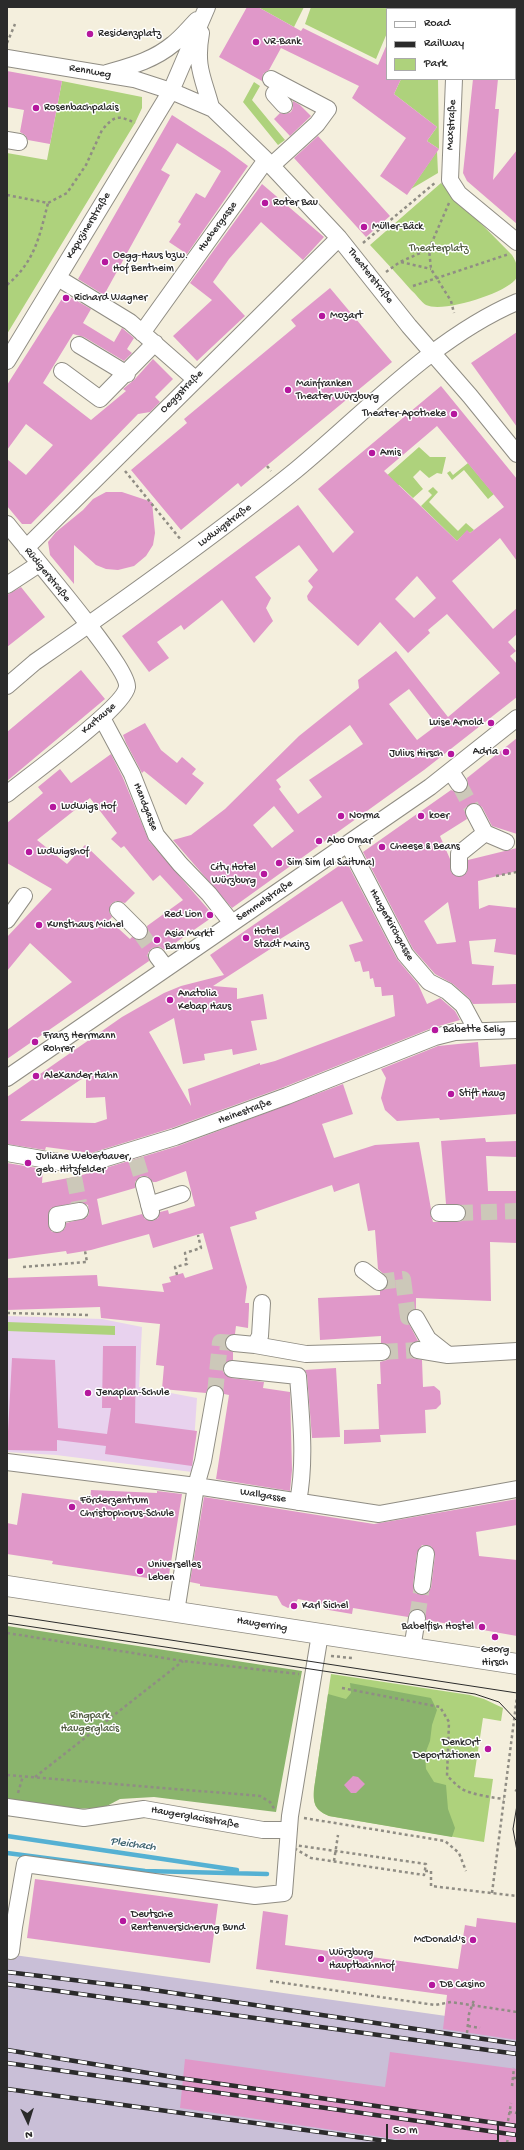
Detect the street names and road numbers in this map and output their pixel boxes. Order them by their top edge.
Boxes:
street label: Rennweg [68,62,112,82]
street label: Maxstraße [444,99,460,151]
street label: Kapuzinerstraße [64,190,114,262]
street label: Huebergasse [195,199,241,255]
street label: Theaterstraße [344,246,396,306]
street label: Oeggstraße [158,368,206,416]
street label: Ludwigstraße [196,502,254,550]
street label: Rüdigerstraße [21,545,73,605]
street label: Kartause [79,700,119,738]
street label: Handgasse [129,781,161,833]
street label: Semmelstraße [234,877,296,925]
street label: Haugerkirchgasse [366,887,416,963]
street label: Heinestraße [216,1096,274,1128]
street label: Wallgasse [239,1486,287,1506]
street label: Haugerring [236,1614,288,1636]
street label: Haugerglacisstraße [150,1804,240,1832]

